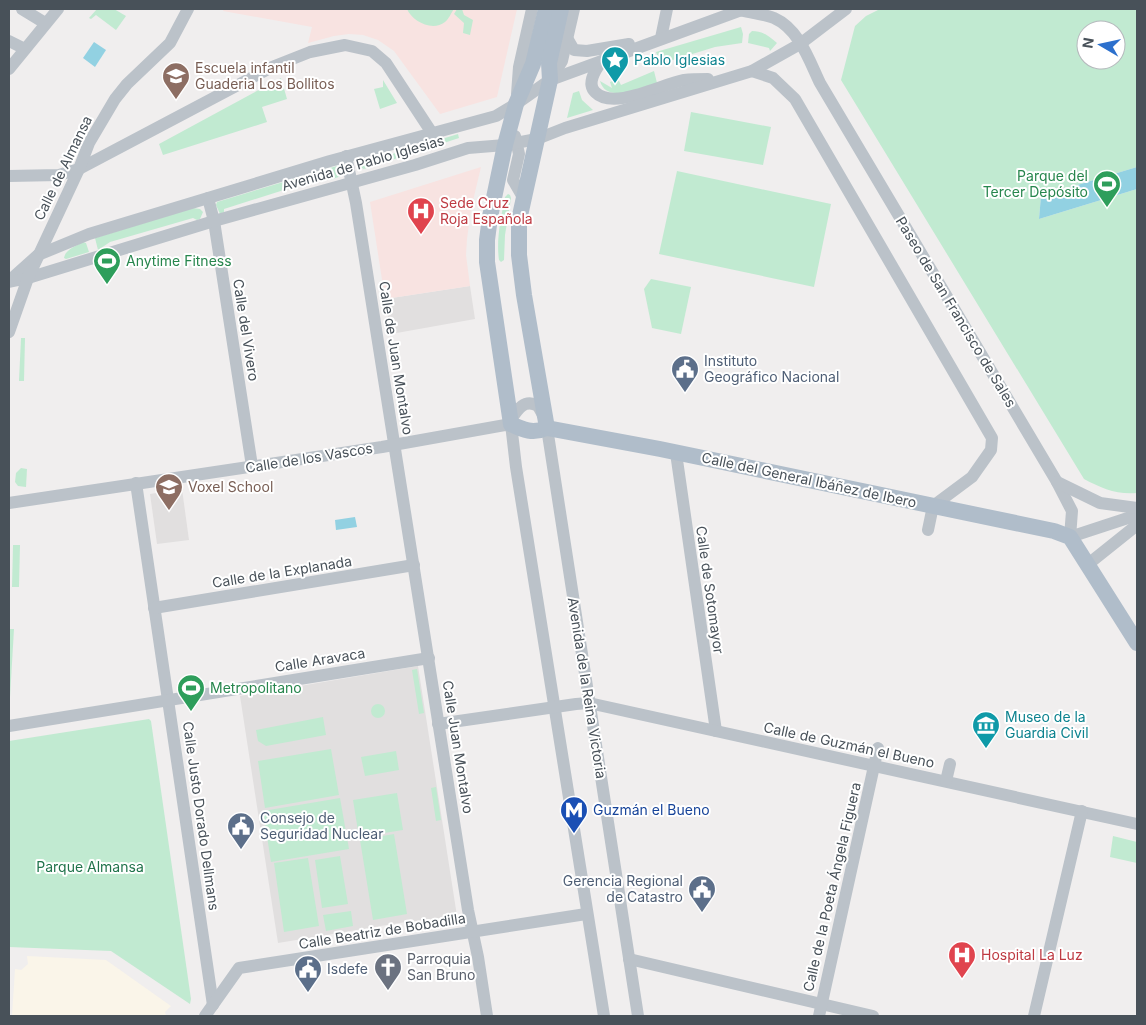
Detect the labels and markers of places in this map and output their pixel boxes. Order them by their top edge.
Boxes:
place icon: Pablo Iglesias [600,45,630,84]
place label: Pablo Iglesias [634,51,725,68]
place label: Escuela infantil Guaderia Los Bollitos [195,59,335,92]
school or university icon: Escuela infantil Guaderia Los Bollitos [161,61,191,100]
place label: Parque del Tercer Depósito [983,167,1088,200]
sports icon: Parque del Tercer Depósito [1092,169,1122,208]
place label: Sede Cruz Roja Española [440,194,533,227]
hospital icon: Sede Cruz Roja Española [406,196,436,235]
sports icon: Anytime Fitness [92,246,122,285]
place label: Anytime Fitness [126,252,232,269]
place label: Instituto Geográfico Nacional [704,352,839,385]
public building icon: Instituto Geográfico Nacional [670,354,700,393]
school or university icon: Voxel School [154,472,184,511]
place label: Voxel School [188,478,273,495]
sports icon: Metropolitano [176,673,206,712]
place label: Metropolitano [210,679,302,696]
place label: Museo de la Guardia Civil [1005,708,1089,741]
museum icon: Museo de la Guardia Civil [971,710,1001,749]
metro station icon: Guzmán el Bueno [559,795,589,834]
place label: Guzmán el Bueno [593,801,710,818]
place label: Consejo de Seguridad Nuclear [260,809,383,842]
public building icon: Consejo de Seguridad Nuclear [226,811,256,850]
place label: Gerencia Regional de Catastro [563,872,683,905]
public building icon: Gerencia Regional de Catastro [687,874,717,913]
hospital icon: Hospital La Luz [947,940,977,979]
place label: Hospital La Luz [981,946,1083,963]
place label: Parroquia San Bruno [407,950,475,983]
church icon: Parroquia San Bruno [373,952,403,991]
public building icon: Isdefe [293,954,323,993]
place label: Isdefe [327,960,368,977]

